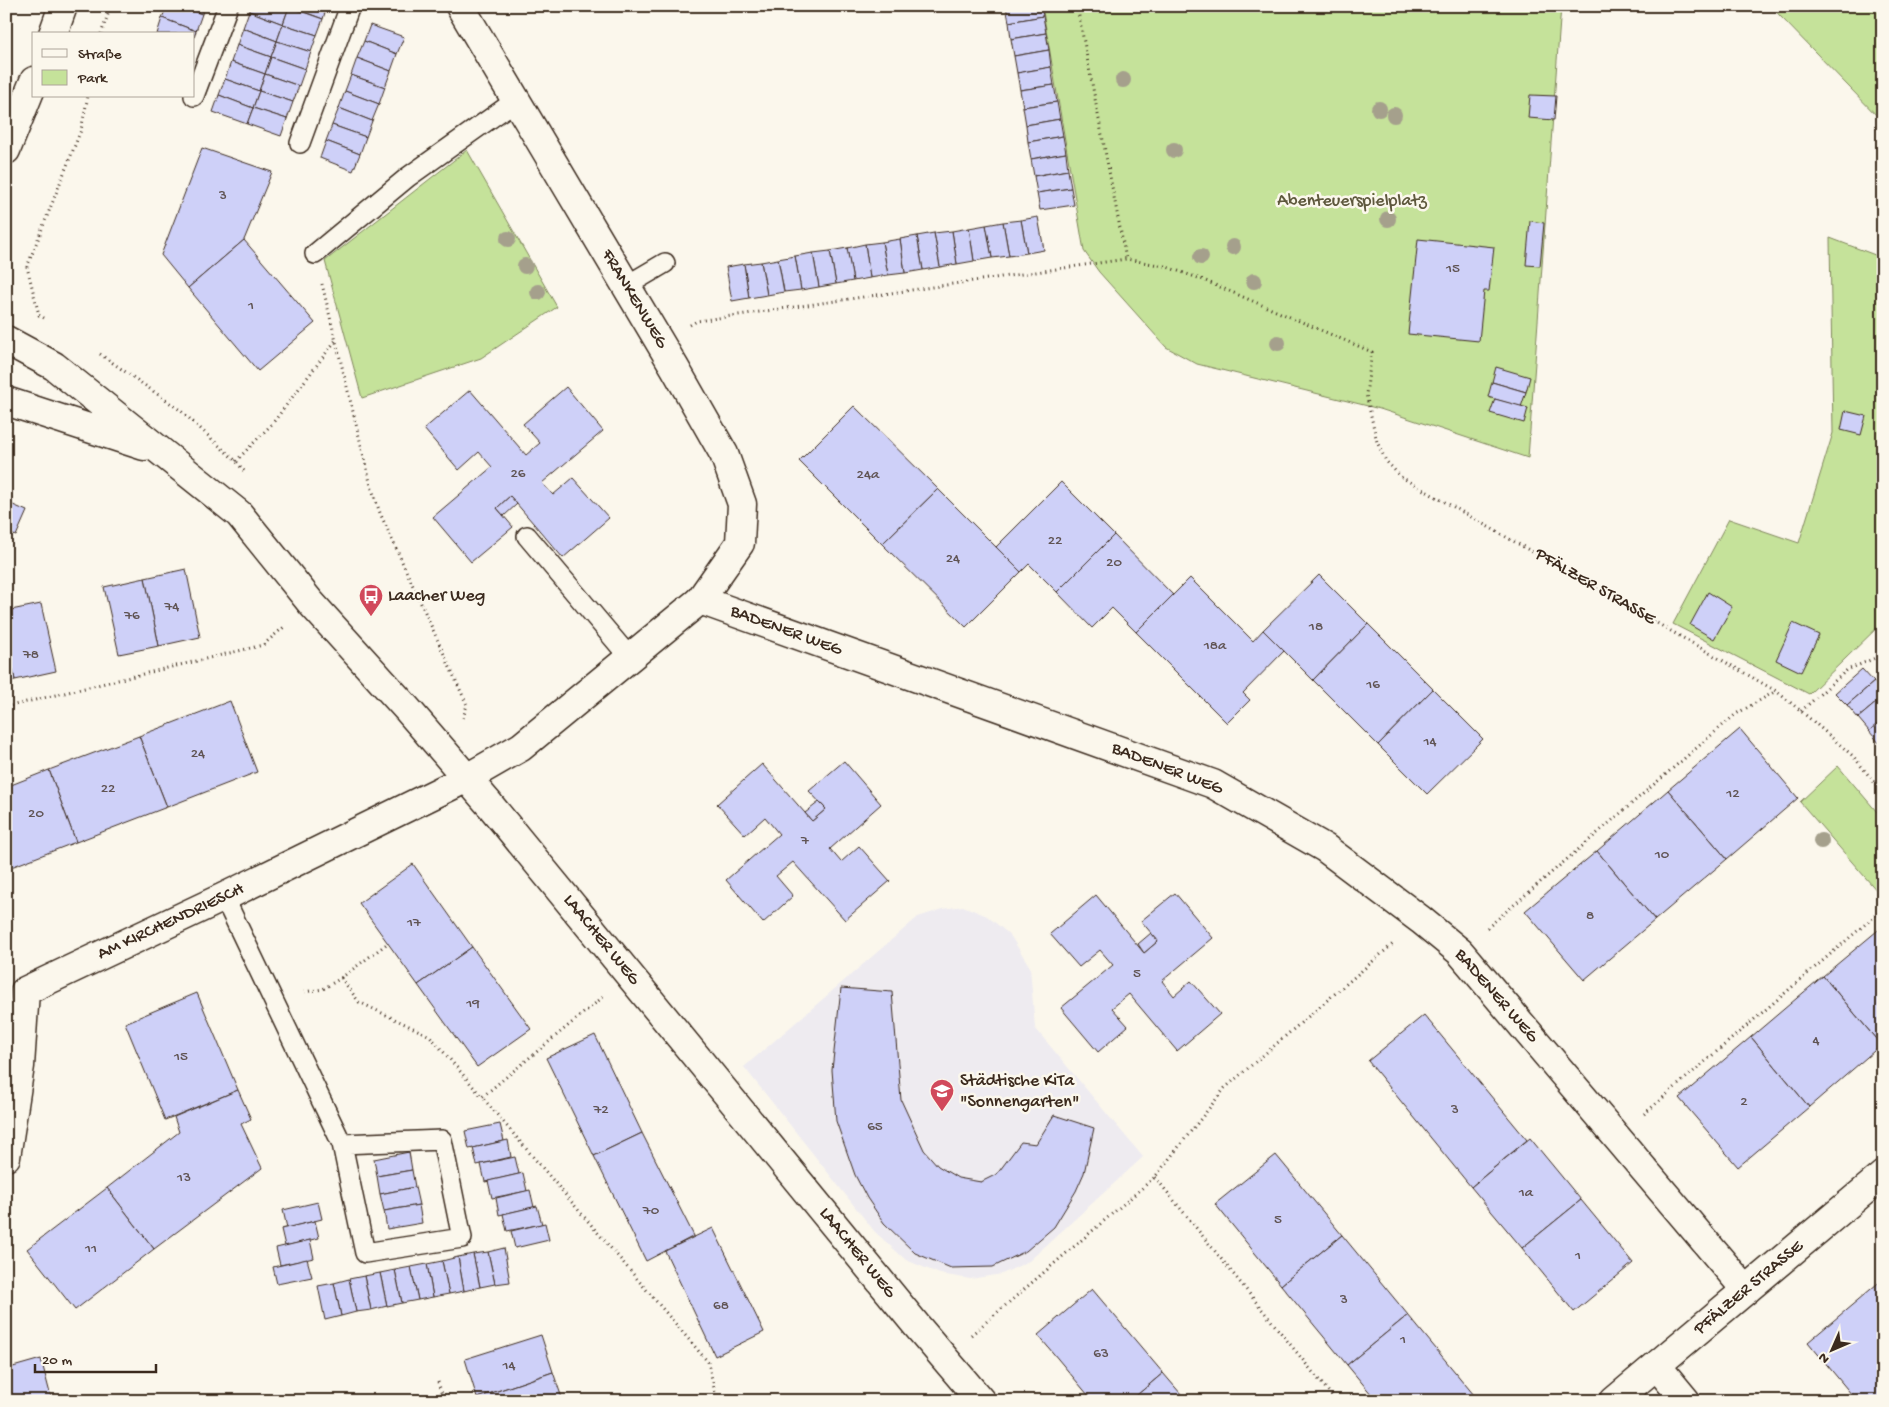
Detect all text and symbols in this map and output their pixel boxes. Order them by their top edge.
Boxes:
legend [32,32,195,98]
text: Straße [78,46,122,64]
text: Park [77,70,108,88]
house number: 3 [218,187,227,205]
park label: Abenteuerspielplatz [1277,191,1428,212]
street label: FRANKENWEG [596,245,672,353]
house number: 15 [1445,260,1460,278]
house number: 1 [247,297,254,315]
house number: 26 [511,465,526,483]
house number: 24a [857,466,880,484]
house number: 22 [1048,532,1062,550]
street label: PFÄLZER STRASSE [1530,543,1660,631]
house number: 24 [946,550,960,568]
house number: 20 [1106,554,1122,572]
bus stop icon: Laacher Weg [358,583,384,617]
place label: Laacher Weg [388,586,485,607]
house number: 74 [164,598,179,616]
street label: BADENER WEG [726,601,845,661]
house number: 76 [123,607,140,625]
house number: 18 [1308,618,1323,636]
house number: 18a [1203,637,1227,655]
house number: 78 [22,646,39,664]
house number: 16 [1365,676,1380,694]
house number: 14 [1422,733,1437,751]
street label: BADENER WEG [1108,738,1226,800]
house number: 24 [191,745,205,763]
house number: 22 [101,780,115,798]
house number: 12 [1725,785,1740,803]
house number: 20 [28,805,44,823]
house number: 7 [800,832,810,850]
house number: 10 [1654,846,1670,864]
street label: AM KIRCHENDRIESCH [94,879,248,965]
street label: LAACHER WEG [558,890,644,990]
house number: 8 [1586,907,1594,925]
house number: 17 [406,914,422,932]
street label: BADENER WEG [1449,944,1543,1048]
house number: 5 [1133,965,1141,983]
house number: 19 [465,995,480,1013]
house number: 4 [1812,1032,1820,1050]
house number: 15 [173,1048,188,1066]
place label: Städtische KiTa "Sonnengarten" [960,1071,1079,1113]
school or university icon: Städtische KiTa "Sonnengarten" [929,1078,955,1112]
house number: 2 [1740,1093,1748,1111]
house number: 72 [592,1101,609,1119]
house number: 3 [1450,1101,1459,1119]
house number: 65 [867,1118,883,1136]
house number: 13 [176,1169,191,1187]
house number: 1a [1518,1184,1534,1202]
house number: 70 [642,1202,660,1220]
street label: LAACHER WEG [814,1203,900,1303]
house number: 5 [1274,1211,1282,1229]
street label: PFÄLZER STRASSE [1689,1236,1808,1340]
house number: 11 [84,1240,97,1258]
house number: 1 [1574,1247,1581,1265]
house number: 3 [1339,1291,1348,1309]
house number: 68 [713,1297,729,1315]
north arrow [1806,1324,1856,1374]
house number: 1 [1399,1331,1406,1349]
scale bar [35,1342,156,1374]
house number: 63 [1093,1345,1109,1363]
text: N [1815,1348,1834,1367]
text: 20 m [42,1352,72,1370]
house number: 14 [501,1357,516,1375]

